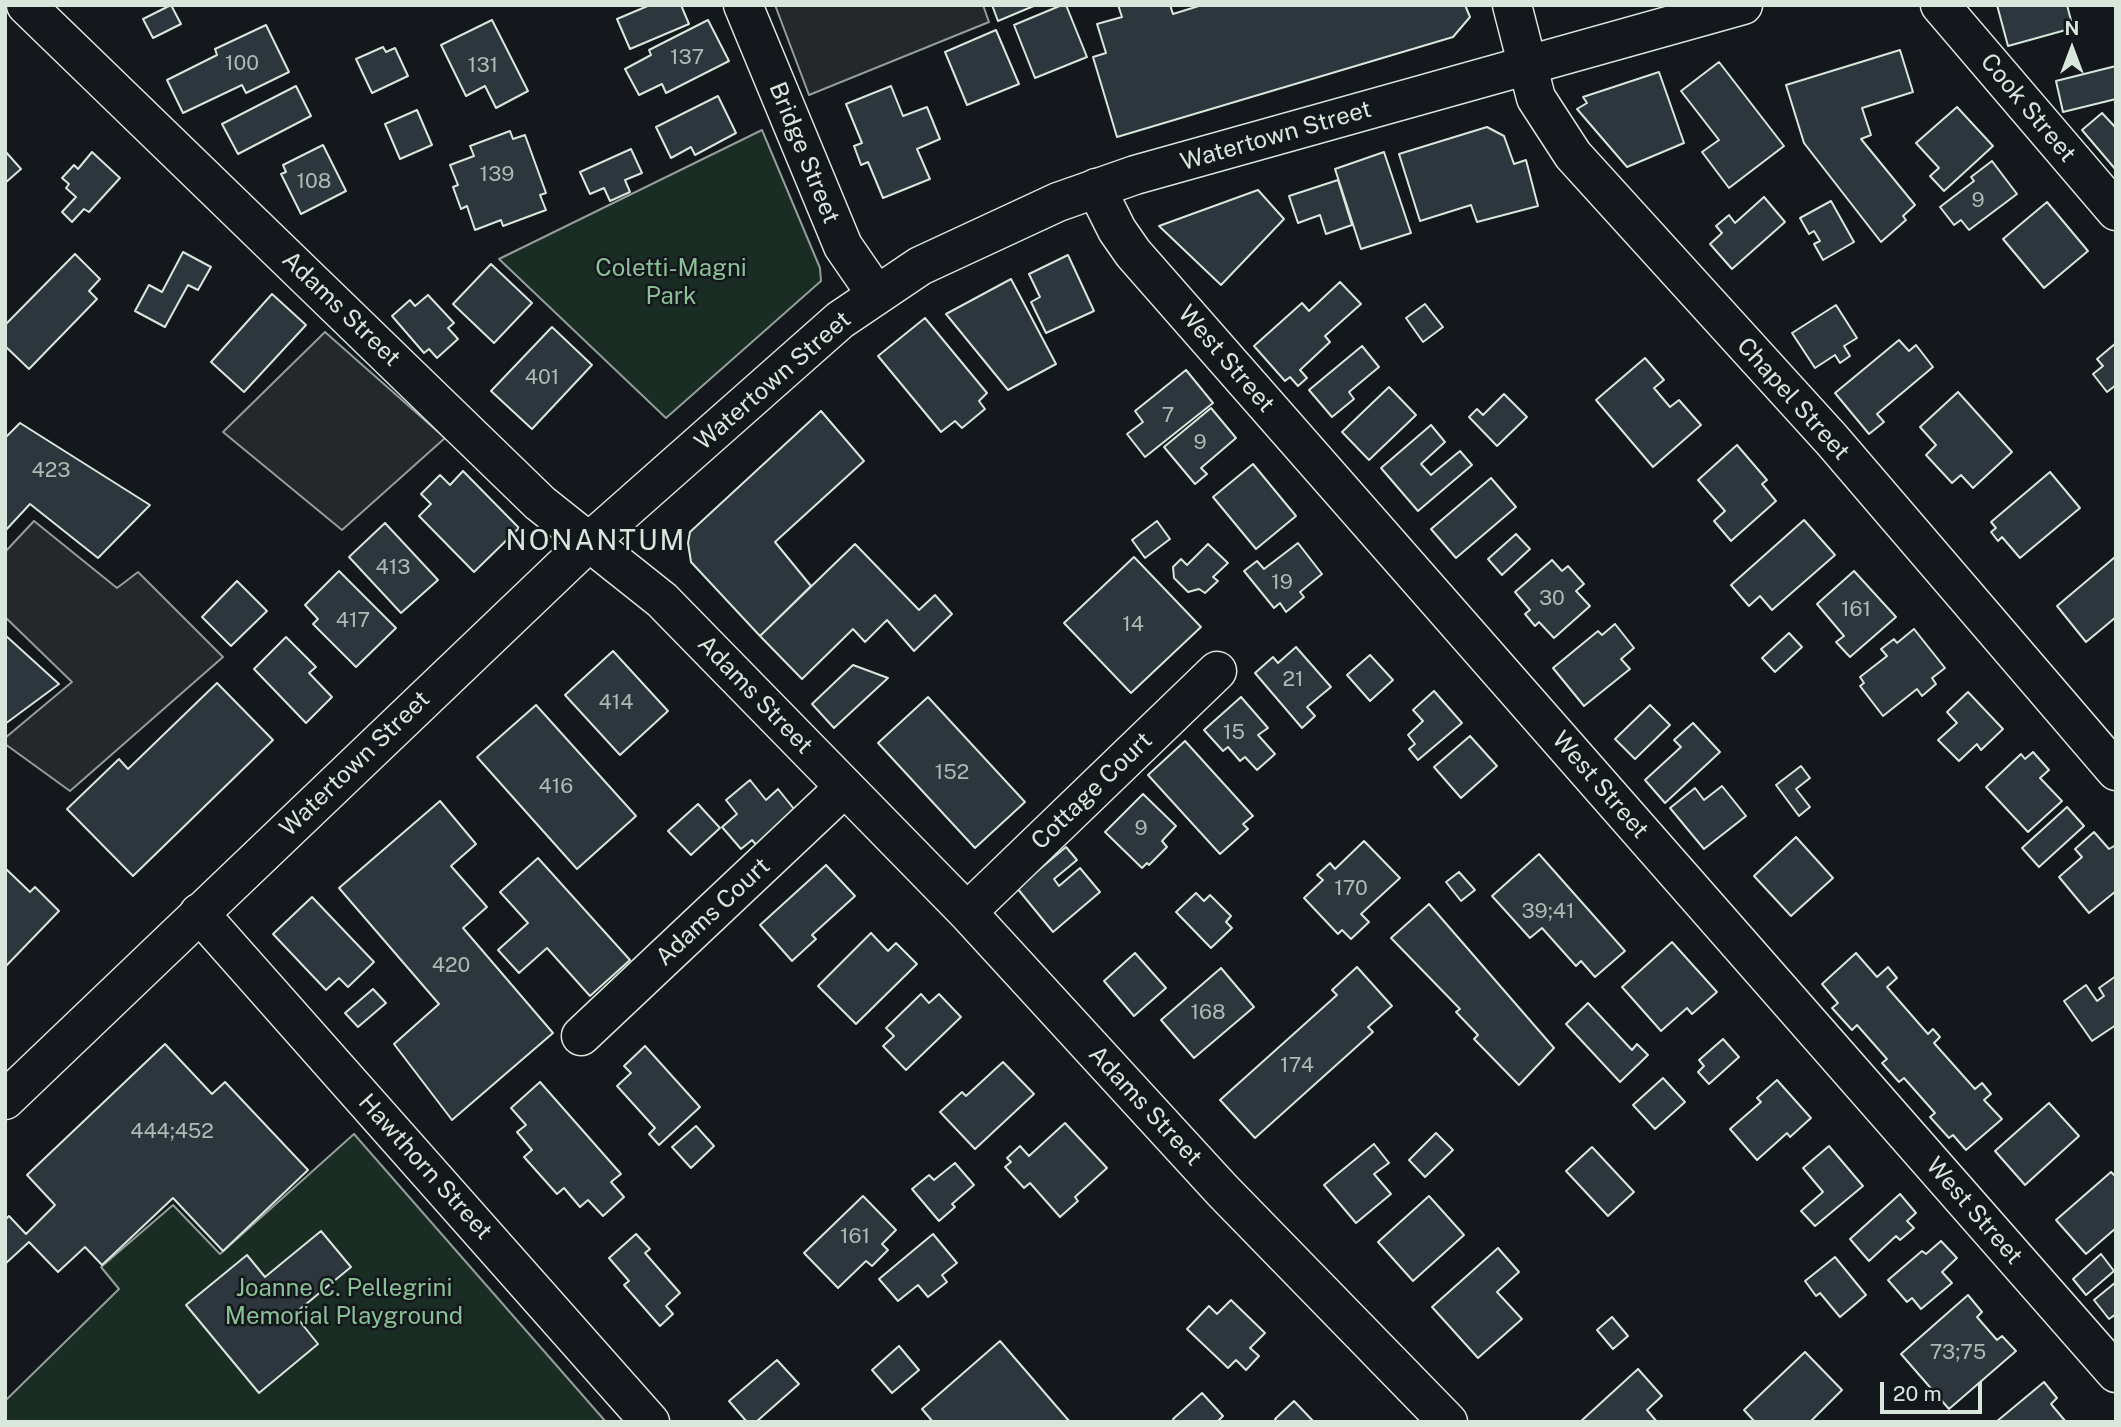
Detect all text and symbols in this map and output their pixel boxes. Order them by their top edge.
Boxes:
north arrow [2037,14,2107,84]
text: N [2065,17,2079,39]
house number: 137 [670,45,704,71]
street label: Cook Street [1974,48,2082,168]
house number: 100 [225,51,259,77]
house number: 131 [468,53,498,79]
street label: Bridge Street [763,78,845,228]
street label: Watertown Street [1177,95,1375,177]
house number: 139 [480,162,514,188]
house number: 108 [297,169,331,195]
house number: 9 [1971,188,1985,214]
street label: Adams Street [276,245,406,373]
park label: Coletti-Magni Park [595,255,747,311]
street label: West Street [1172,300,1280,418]
street label: Watertown Street [689,305,857,457]
street label: Chapel Street [1731,332,1855,466]
house number: 401 [525,365,559,391]
house number: 7 [1162,403,1174,429]
house number: 9 [1193,430,1207,456]
house number: 423 [32,458,70,484]
district label: NONANTUM [507,524,685,558]
house number: 413 [376,555,410,581]
house number: 19 [1271,570,1293,596]
house number: 30 [1539,586,1565,612]
house number: 161 [1841,597,1871,623]
house number: 417 [336,608,370,634]
house number: 14 [1122,612,1144,638]
street label: Adams Street [691,630,819,760]
house number: 21 [1282,667,1304,693]
street label: Watertown Street [274,685,436,843]
house number: 414 [599,690,633,716]
house number: 15 [1223,720,1245,746]
street label: Cottage Court [1026,726,1158,856]
street label: West Street [1546,726,1654,844]
house number: 152 [935,760,969,786]
house number: 416 [539,774,573,800]
house number: 9 [1134,816,1148,842]
street label: Adams Court [650,852,776,972]
house number: 170 [1334,876,1368,902]
house number: 39;41 [1522,899,1574,925]
house number: 420 [432,953,470,979]
house number: 168 [1190,1000,1226,1026]
street label: Adams Street [1082,1040,1208,1172]
house number: 174 [1280,1053,1314,1079]
street label: Hawthorn Street [352,1088,498,1246]
house number: 444;452 [130,1119,214,1145]
street label: West Street [1920,1152,2028,1270]
house number: 161 [840,1224,870,1250]
park label: Joanne C. Pellegrini Memorial Playground [225,1275,463,1331]
house number: 73;75 [1930,1340,1986,1366]
scale bar [1883,1368,1984,1412]
text: 20 m [1893,1381,1942,1406]

